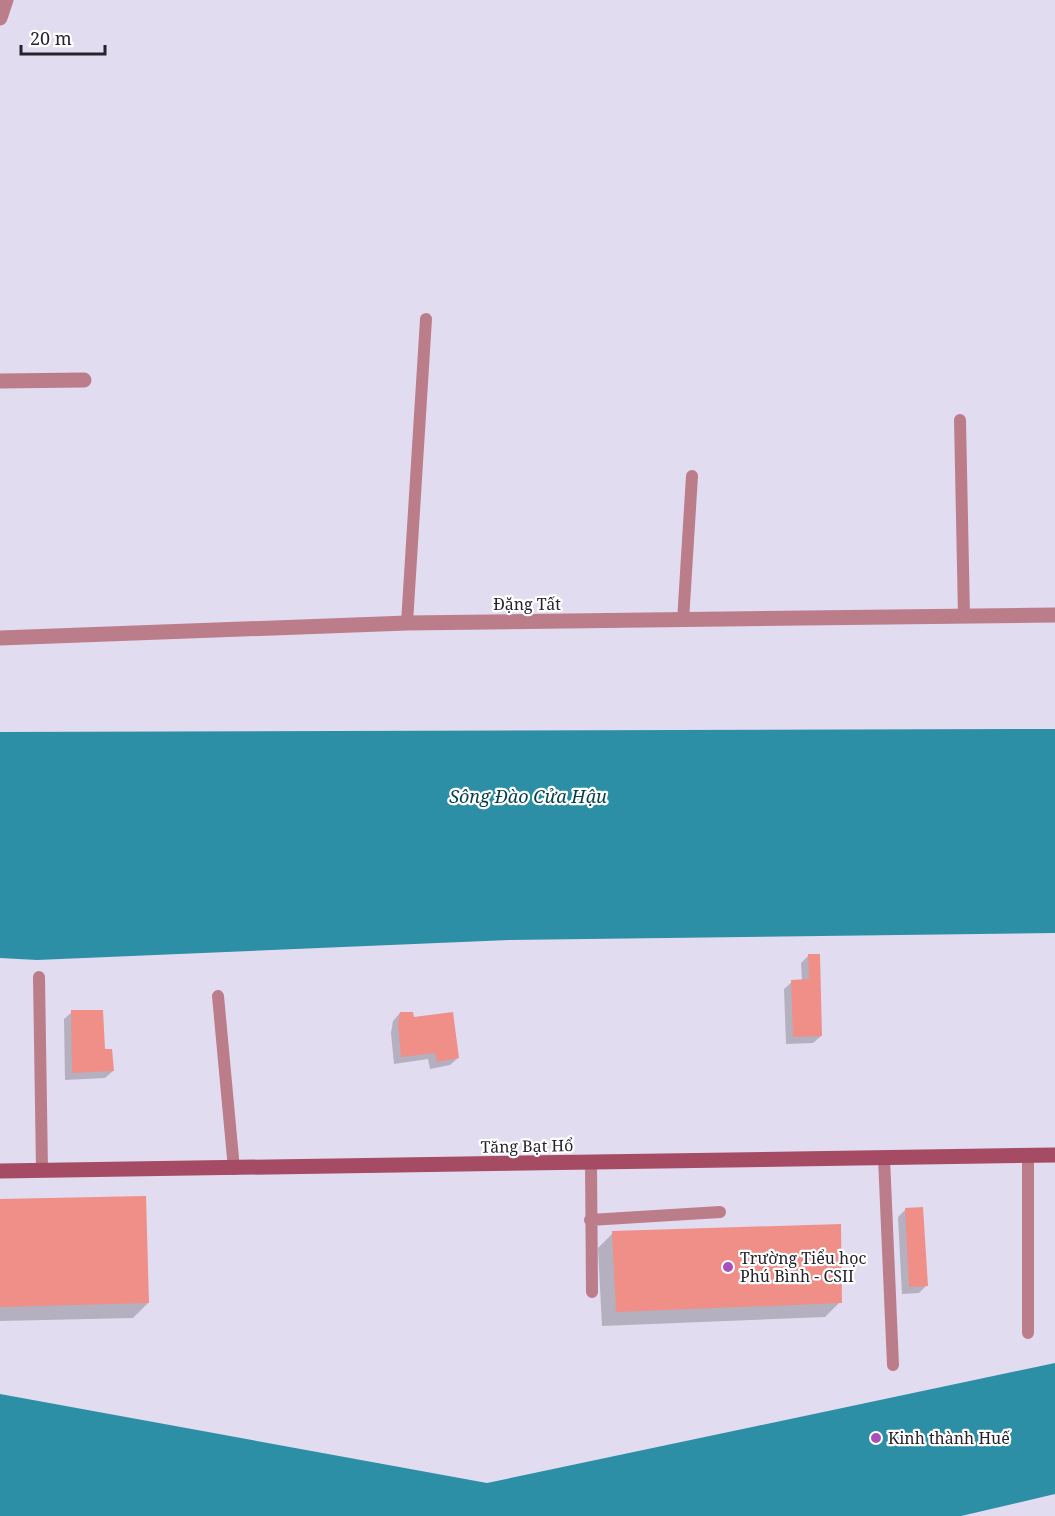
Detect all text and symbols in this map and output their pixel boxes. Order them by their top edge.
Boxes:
scale bar [21,18,105,56]
text: 20 m [30,26,72,50]
street label: Đặng Tất [493,593,561,615]
water label: Sông Đào Cửa Hậu [449,784,607,808]
street label: Tăng Bạt Hổ [481,1134,573,1158]
place label: Trường Tiểu học Phú Bình - CSII [740,1247,866,1287]
marker: Trường Tiểu học Phú Bình - CSII [721,1260,735,1274]
place label: Kinh thành Huế [888,1427,1010,1449]
marker: Kinh thành Huế [869,1431,883,1445]

